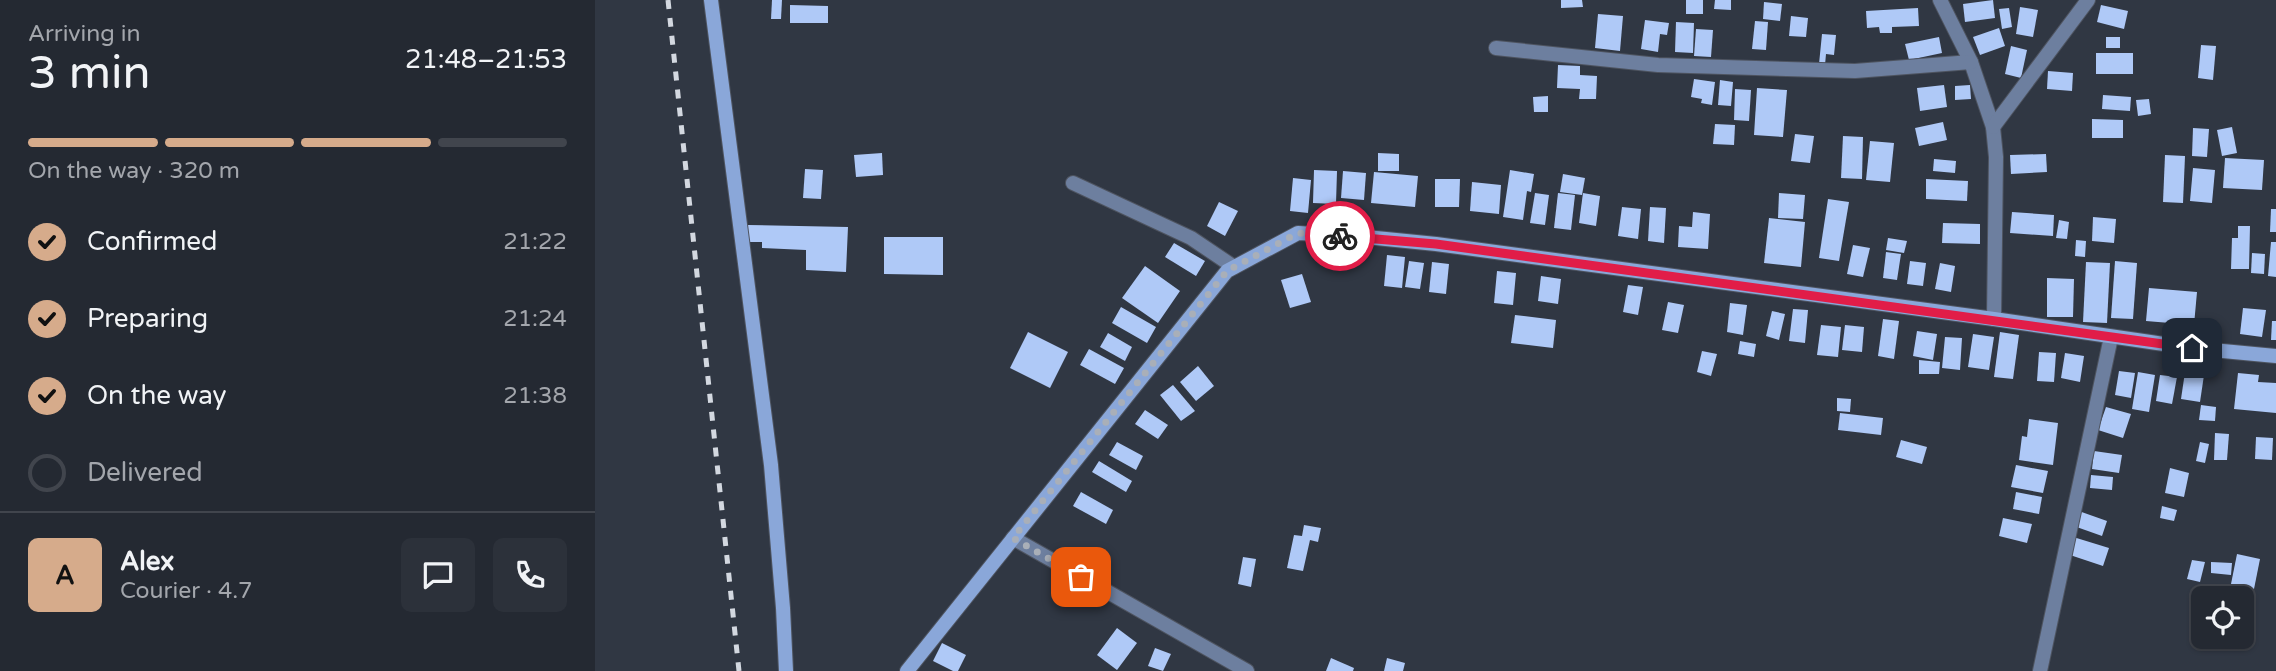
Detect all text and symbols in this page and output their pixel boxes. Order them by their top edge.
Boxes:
text: Arriving in [28,20,141,48]
text: 21:48–21:53 [405,44,567,75]
text: 3 min [28,46,151,101]
text: On the way · 320 m [28,157,240,185]
courier [1305,201,1375,271]
icon: bike [1321,217,1359,255]
icon: check [28,223,66,261]
text: Confirmed [87,226,217,257]
text: 21:22 [503,228,567,256]
icon: check [28,300,66,338]
text: Preparing [87,303,208,334]
text: 21:24 [503,305,567,333]
pin [2162,318,2222,378]
icon: home [2173,329,2211,367]
icon: check [28,377,66,415]
text: On the way [87,380,227,411]
text: 21:38 [503,382,567,410]
text: Delivered [87,457,203,488]
button: chat [401,538,475,612]
button: phone [493,538,567,612]
text: Alex [120,546,174,577]
pin [1051,547,1111,607]
icon: bag [1062,558,1100,596]
text: A [55,560,75,591]
text: Courier · 4.7 [120,577,253,605]
map controls [2191,586,2254,649]
button: locate [2191,586,2254,649]

